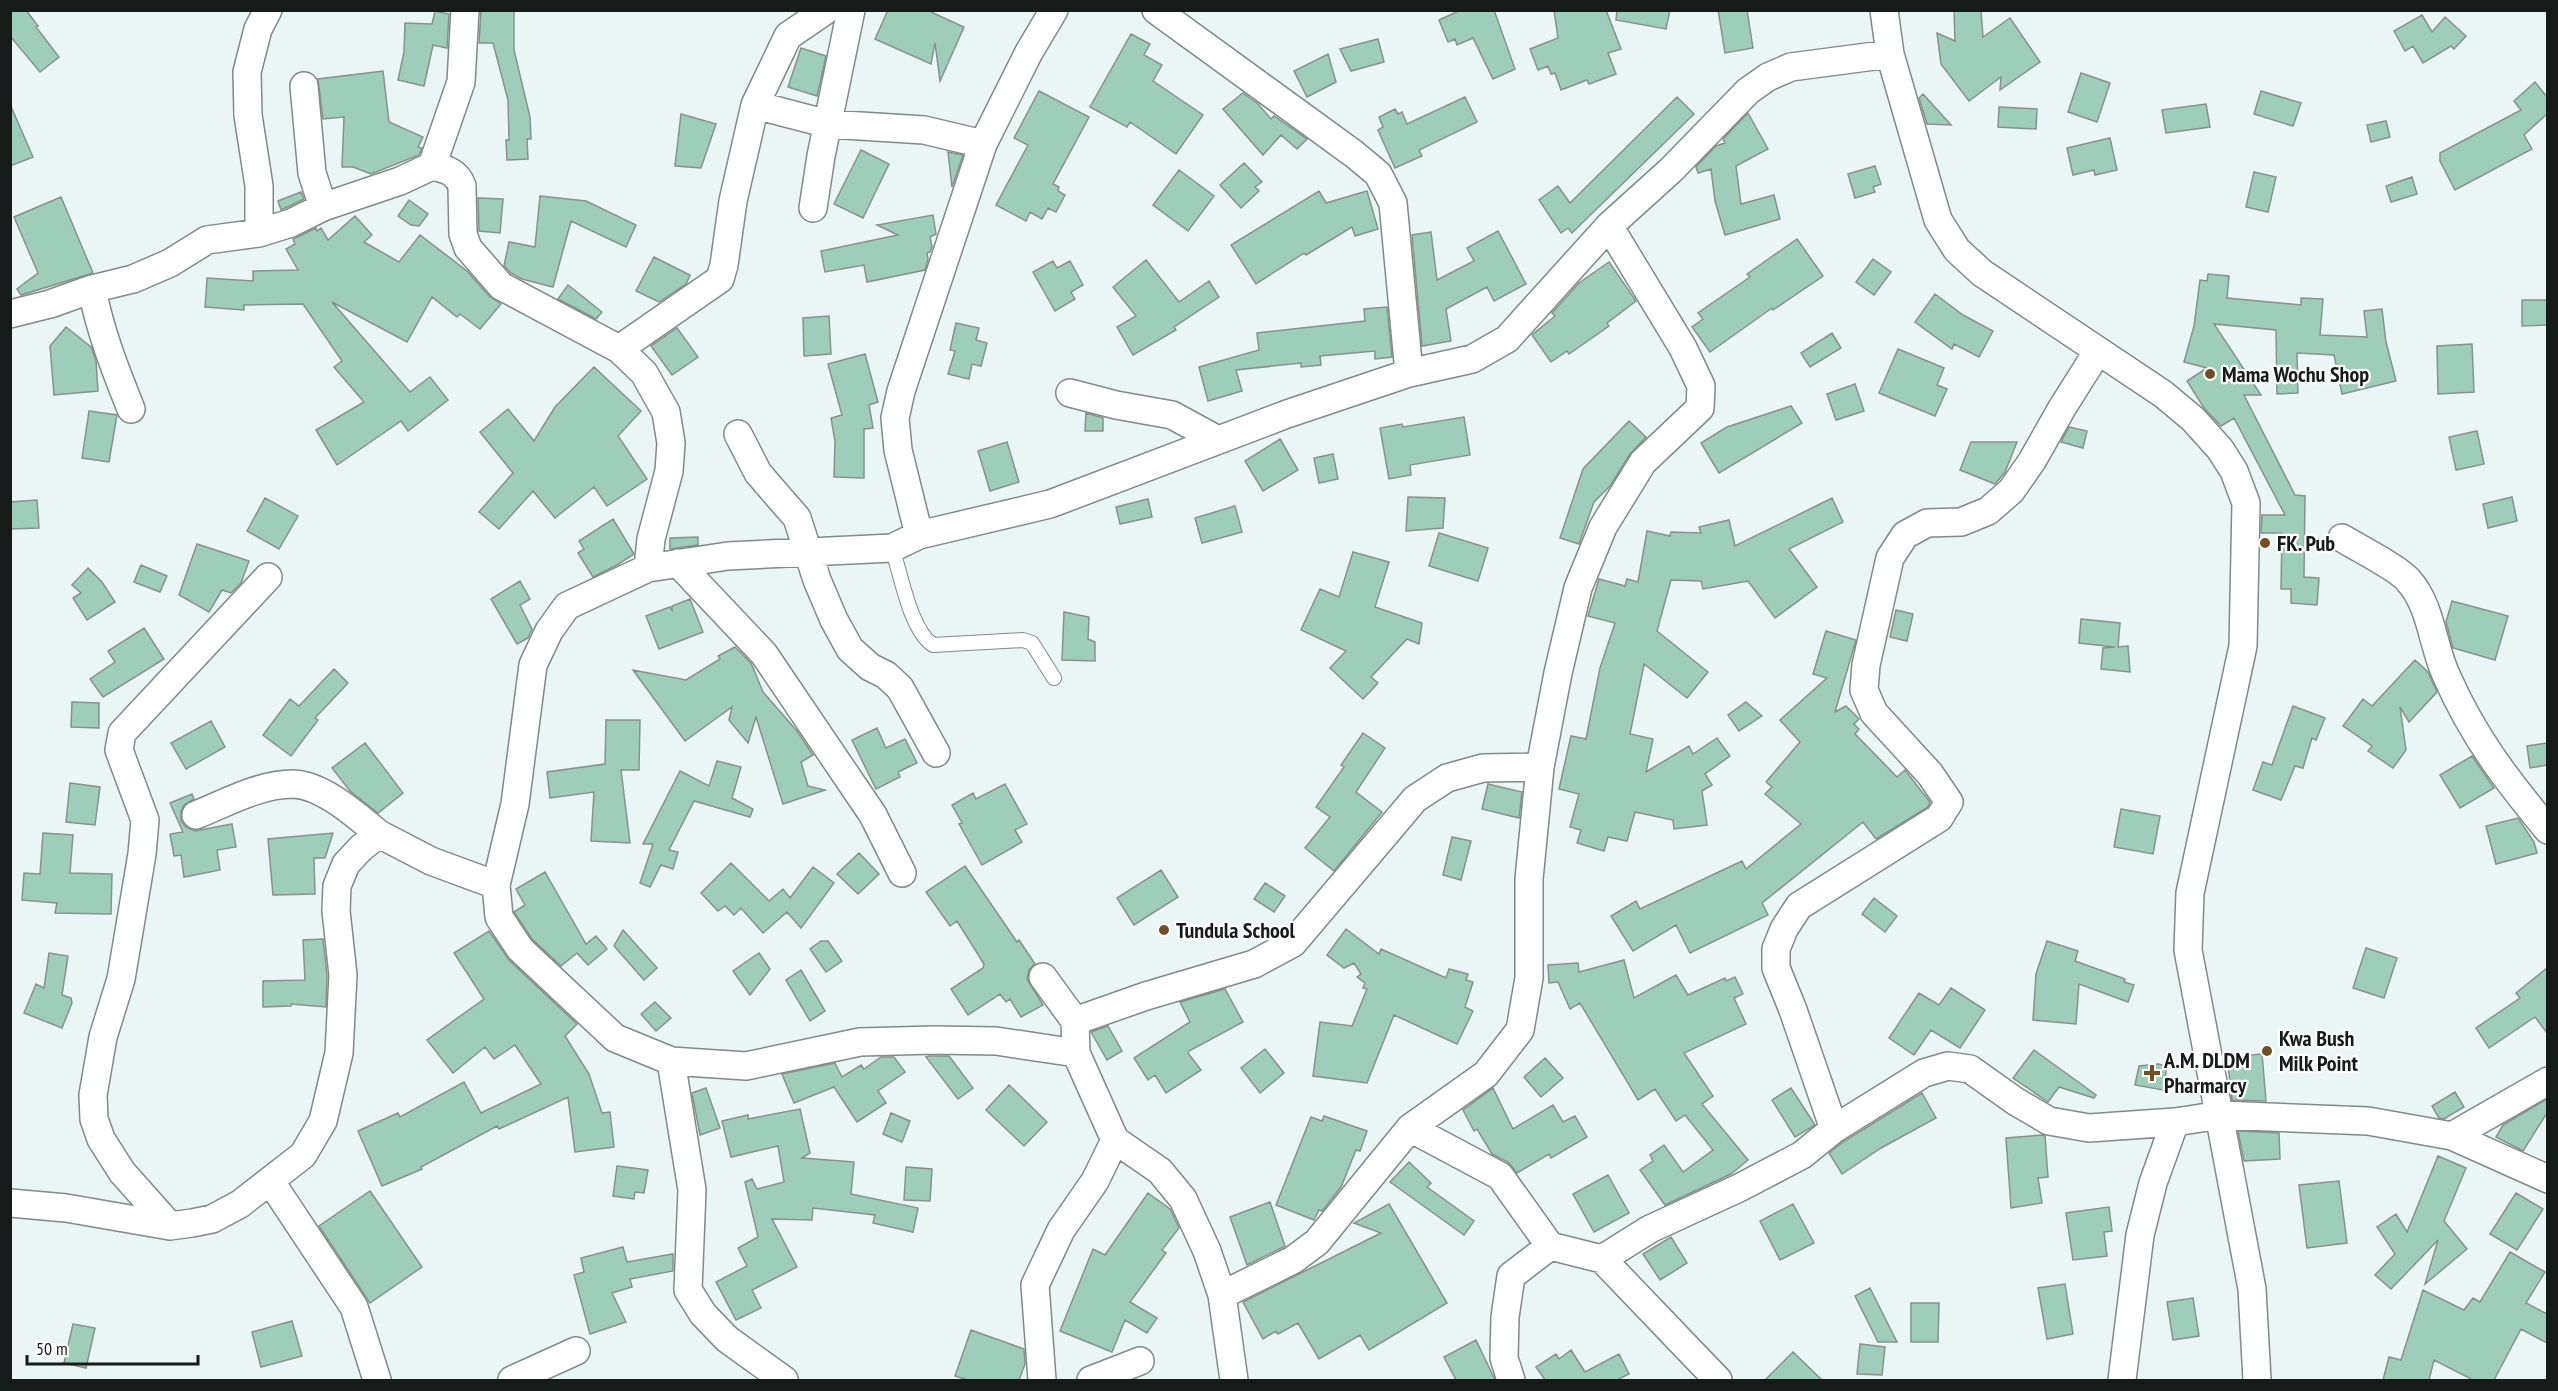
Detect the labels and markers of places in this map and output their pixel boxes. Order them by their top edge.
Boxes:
place label: Mama Wochu Shop [2222,360,2369,388]
marker: Mama Wochu Shop [2203,367,2217,381]
place label: FK. Pub [2277,529,2335,557]
marker: FK. Pub [2258,536,2272,550]
place label: Tundula School [1176,916,1296,944]
marker: Tundula School [1157,923,1171,937]
place label: Kwa Bush Milk Point [2279,1024,2358,1077]
marker: Kwa Bush Milk Point [2260,1044,2274,1058]
place label: A.M. DLDM Pharmarcy [2163,1046,2250,1099]
marker: A.M. DLDM Pharmarcy [2145,1066,2159,1080]

